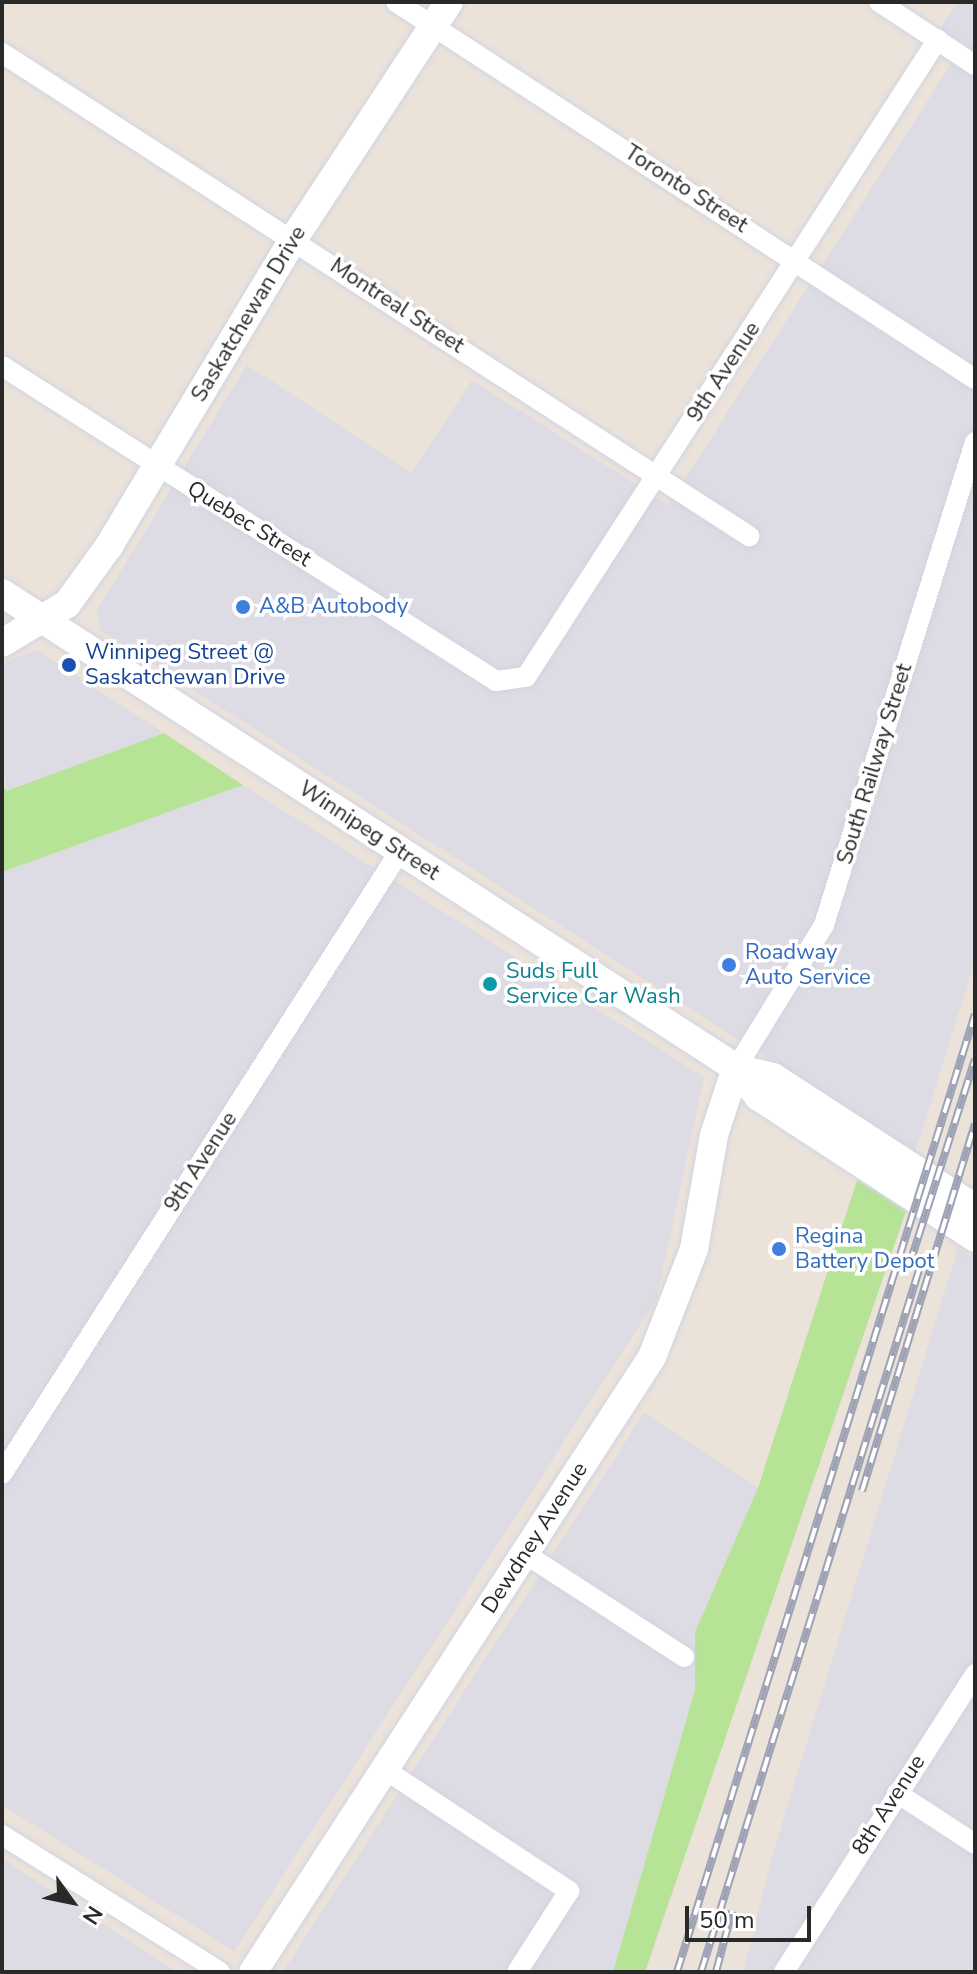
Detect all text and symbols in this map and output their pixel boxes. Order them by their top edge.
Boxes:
street label: Toronto Street [619,139,753,239]
street label: Saskatchewan Drive [186,221,312,407]
street label: Montreal Street [325,253,469,359]
street label: 9th Avenue [682,317,766,427]
street label: Quebec Street [182,475,316,573]
place label: A&B Autobody [259,594,408,620]
marker: A&B Autobody [234,598,252,616]
place label: Winnipeg Street @ Saskatchewan Drive [85,639,285,690]
marker: Winnipeg Street @ Saskatchewan Drive [60,656,78,674]
street label: South Railway Street [832,660,918,868]
street label: Winnipeg Street [294,776,444,886]
place label: Roadway Auto Service [745,939,871,990]
marker: Roadway Auto Service [720,956,738,974]
place label: Suds Full Service Car Wash [506,958,681,1010]
marker: Suds Full Service Car Wash [481,975,499,993]
street label: 9th Avenue [159,1107,243,1217]
place label: Regina Battery Depot [795,1223,934,1274]
marker: Regina Battery Depot [770,1240,788,1258]
street label: Dewdney Avenue [476,1457,594,1619]
street label: 8th Avenue [847,1750,931,1860]
north arrow [32,1862,112,1942]
scale bar [689,1890,815,1940]
text: N [75,1900,109,1930]
text: 50 m [699,1904,755,1936]

